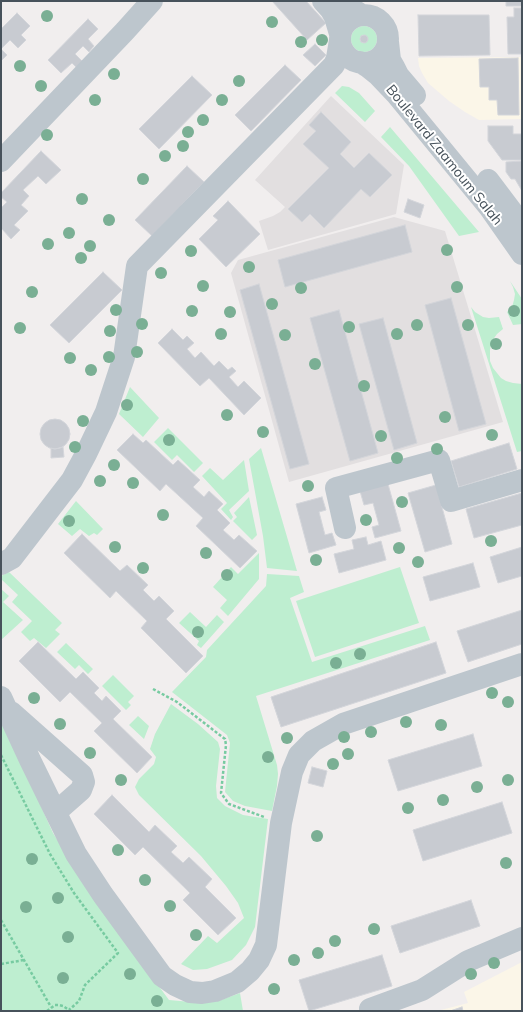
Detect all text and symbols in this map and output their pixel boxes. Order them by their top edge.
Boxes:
street label: Boulevard Zaamoum Salah [382,81,506,229]

